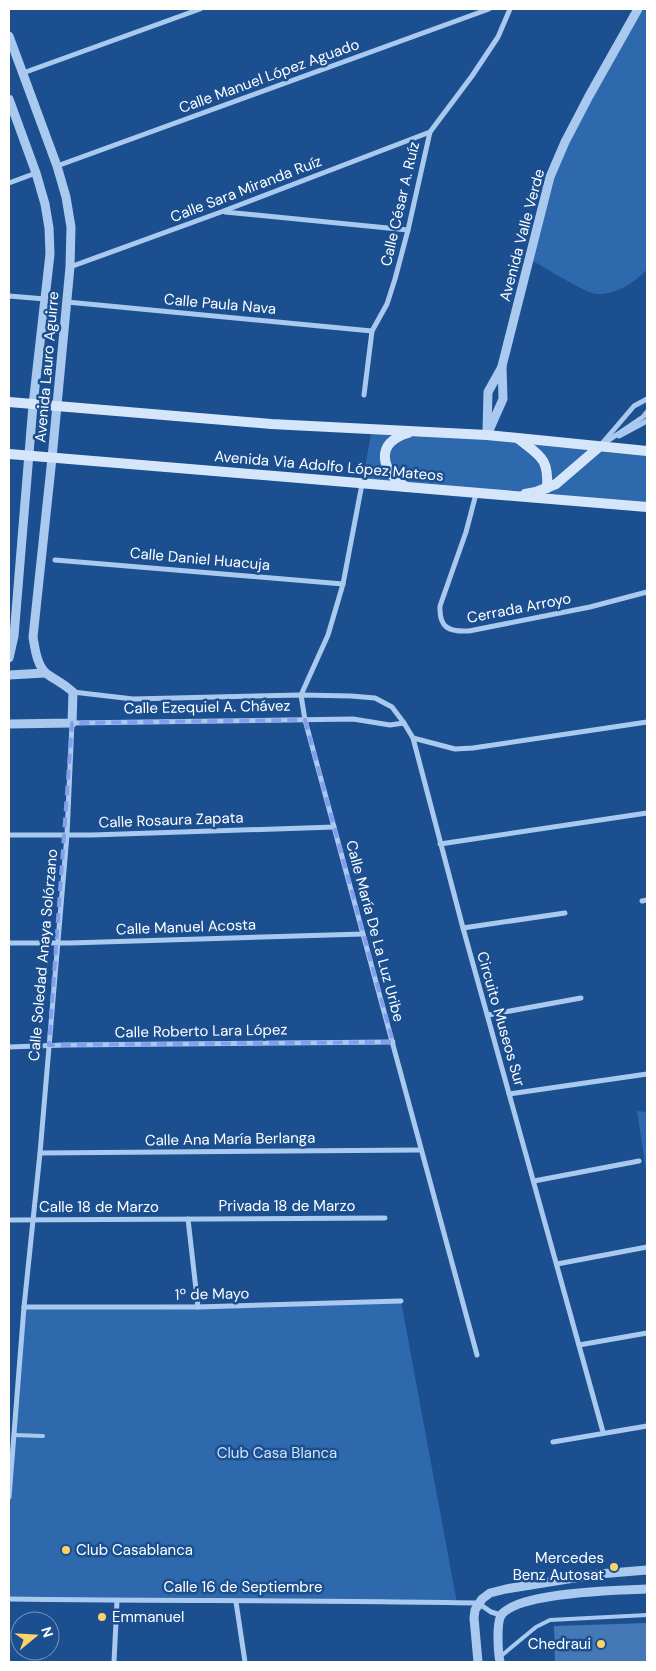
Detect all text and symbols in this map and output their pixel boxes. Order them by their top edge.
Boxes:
street label: Calle Manuel López Aguado [176,34,362,118]
street label: Calle César A. Ruíz [376,140,424,268]
street label: Calle Sara Miranda Ruíz [167,151,325,227]
street label: Avenida Valle Verde [495,167,549,303]
street label: Calle Paula Nava [163,289,277,319]
street label: Avenida Lauro Aguirre [30,291,64,443]
street label: Avenida Via Adolfo López Mateos [214,446,444,486]
street label: Calle Daniel Huacuja [129,543,271,575]
street label: Cerrada Arroyo [465,588,573,628]
street label: Calle Ezequiel A. Chávez [124,696,291,718]
street label: Calle Rosaura Zapata [98,807,244,833]
street label: Calle María De La Luz Uribe [341,838,409,1024]
street label: Calle Soledad Anaya Solórzano [24,848,62,1062]
street label: Calle Manuel Acosta [116,915,256,939]
street label: Circuito Museos Sur [472,949,530,1089]
street label: Calle Roberto Lara López [115,1019,288,1043]
street label: Calle Ana María Berlanga [145,1128,315,1150]
street label: Privada 18 de Marzo [219,1196,356,1216]
street label: Calle 18 de Marzo [39,1197,159,1217]
street label: 1º de Mayo [175,1283,250,1305]
park label: Club Casa Blanca [217,1443,337,1463]
place label: Club Casablanca [76,1540,193,1560]
marker: Club Casablanca [60,1544,72,1556]
place label: Mercedes Benz Autosat [513,1548,604,1585]
marker: Mercedes Benz Autosat [608,1561,620,1573]
street label: Calle 16 de Septiembre [164,1577,322,1597]
place label: Emmanuel [112,1607,184,1627]
north arrow [10,1611,60,1661]
marker: Emmanuel [96,1611,108,1623]
text: N [37,1624,58,1640]
place label: Chedraui [528,1634,591,1654]
marker: Chedraui [595,1638,607,1650]

